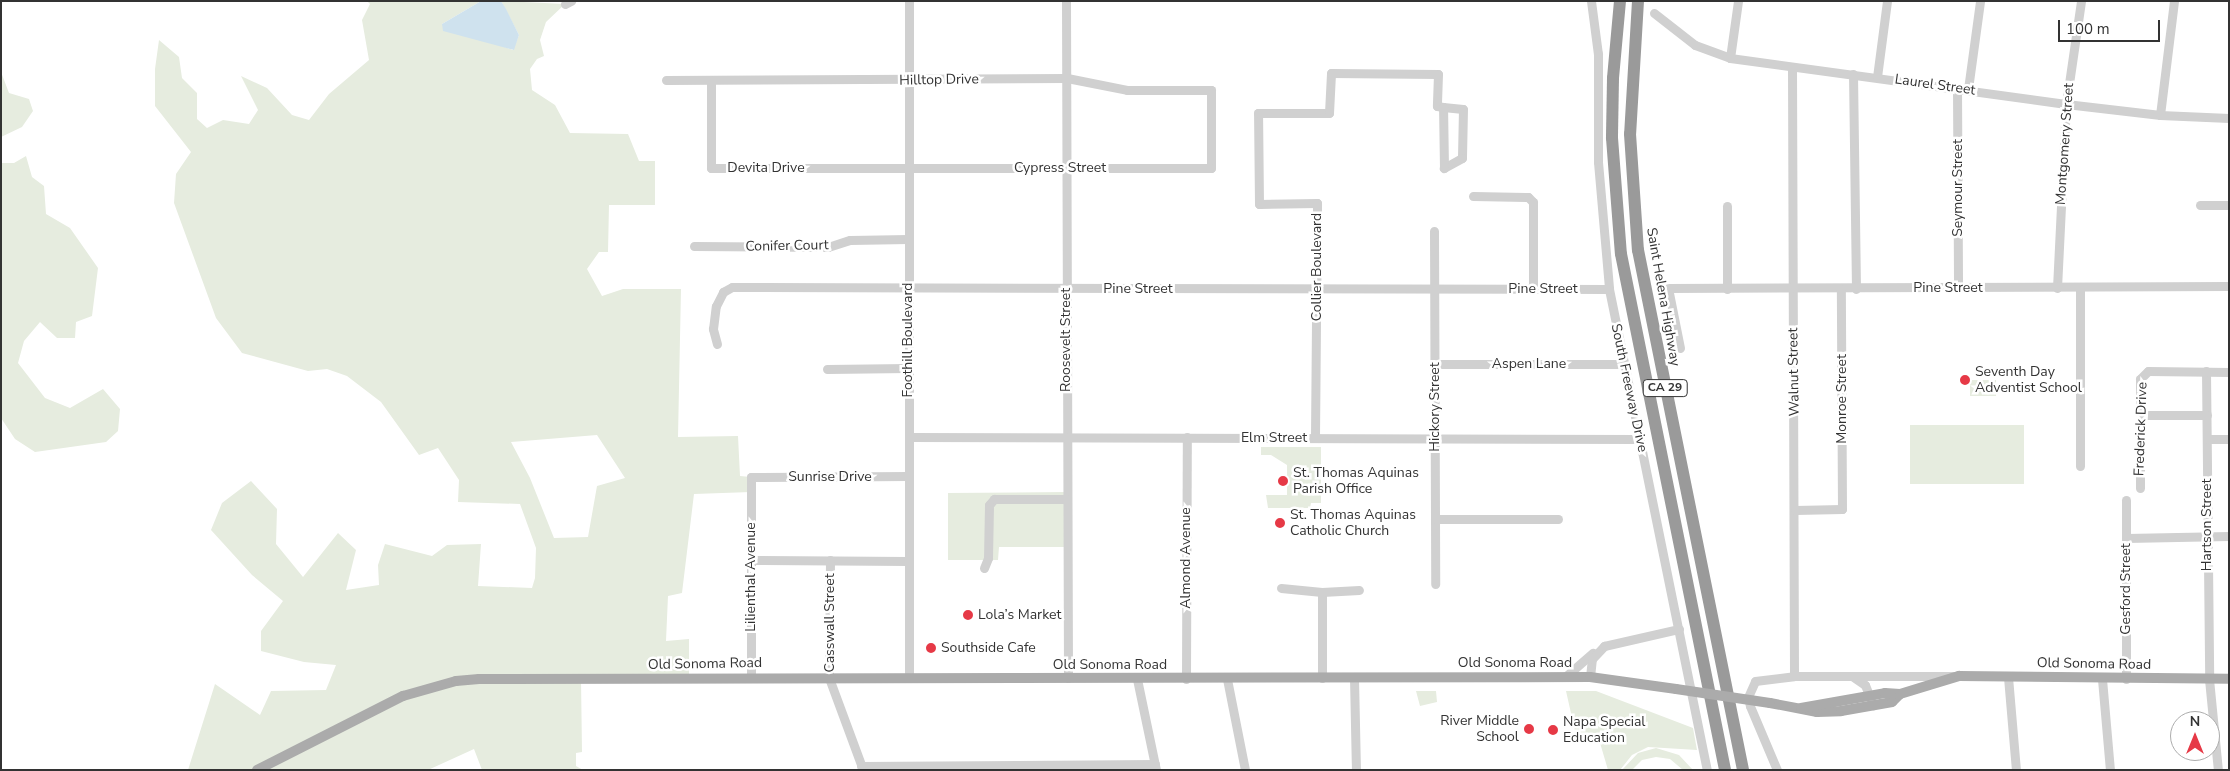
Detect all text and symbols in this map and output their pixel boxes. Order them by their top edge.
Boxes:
scale bar [2060,10,2162,42]
text: 100 m [2066,19,2110,39]
street label: Hilltop Drive [899,71,979,89]
street label: Laurel Street [1894,71,1976,99]
street label: Montgomery Street [2052,82,2078,206]
street label: Seymour Street [1950,139,1966,237]
street label: Devita Drive [727,160,805,176]
street label: Cypress Street [1014,160,1106,176]
street label: Collier Boulevard [1309,213,1325,321]
street label: Saint Helena Highway [1643,226,1683,368]
street label: Conifer Court [745,237,829,255]
street label: Pine Street [1913,280,1983,296]
street label: Pine Street [1103,281,1173,297]
street label: Pine Street [1508,281,1578,297]
street label: Foothill Boulevard [900,283,916,397]
street label: Roosevelt Street [1058,288,1074,392]
street label: South Freeway Drive [1607,322,1651,454]
street label: Walnut Street [1785,328,1803,416]
street label: Monroe Street [1834,354,1850,444]
street label: Aspen Lane [1492,356,1566,372]
street label: Hickory Street [1427,362,1443,452]
place label: Seventh Day Adventist School [1975,364,2082,397]
marker: Seventh Day Adventist School [1959,374,1971,386]
road number: CA 29 [1642,378,1688,398]
street label: Frederick Drive [2131,382,2151,476]
street label: Elm Street [1241,430,1307,446]
place label: St. Thomas Aquinas Parish Office [1293,465,1419,498]
street label: Sunrise Drive [788,469,872,485]
marker: St. Thomas Aquinas Parish Office [1277,475,1289,487]
street label: Hartson Street [2199,479,2215,571]
street label: Almond Avenue [1178,507,1194,609]
place label: St. Thomas Aquinas Catholic Church [1290,507,1416,540]
marker: St. Thomas Aquinas Catholic Church [1274,517,1286,529]
street label: Lilienthal Avenue [743,522,759,632]
street label: Gesford Street [2118,543,2134,635]
street label: Casswall Street [822,573,838,673]
place label: Lola’s Market [978,607,1061,623]
marker: Lola’s Market [962,609,974,621]
place label: Southside Cafe [941,640,1036,656]
marker: Southside Cafe [925,642,937,654]
street label: Old Sonoma Road [648,655,762,673]
street label: Old Sonoma Road [1458,655,1572,671]
street label: Old Sonoma Road [2037,655,2151,673]
street label: Old Sonoma Road [1053,657,1167,673]
north arrow [2170,711,2220,761]
text: N [2190,712,2200,731]
place label: River Middle School [1440,713,1519,746]
place label: Napa Special Education [1563,714,1645,746]
marker: River Middle School [1523,723,1535,735]
marker: Napa Special Education [1547,724,1559,736]

